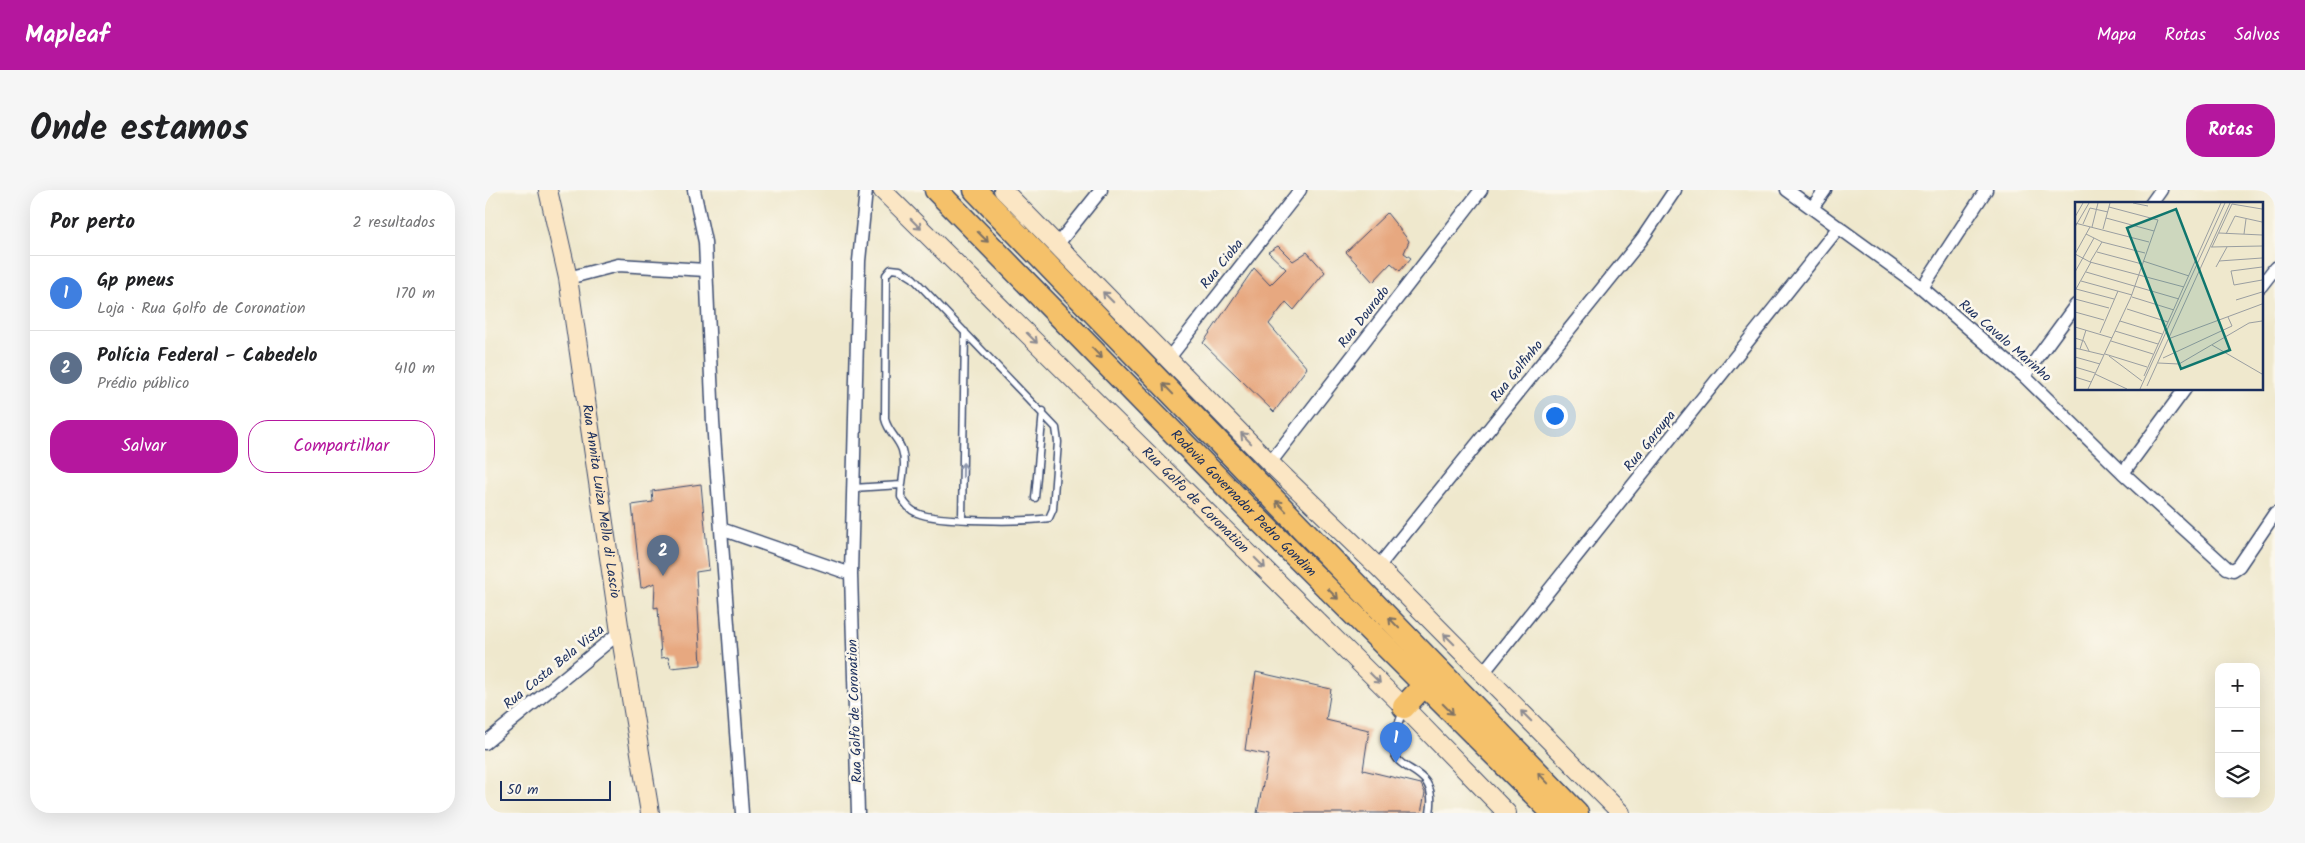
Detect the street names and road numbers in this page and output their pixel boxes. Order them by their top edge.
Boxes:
street label: Rua Cioba [1195,234,1249,294]
street label: Rua Dourado [1333,281,1395,353]
street label: Rua Cavalo Marinho [1954,294,2056,388]
street label: Rua Golfinho [1485,335,1549,407]
street label: Rua Annita Luiza Mello di Lascio [576,403,626,600]
street label: Rua Garoupa [1618,406,1682,476]
street label: Rodovia Governador Pedro Gondim [1165,425,1322,582]
street label: Rua Golfo de Coronation [1136,442,1254,559]
street label: Rua Costa Bela Vista [499,619,609,715]
street label: Rua Golfo de Coronation [841,639,869,783]

